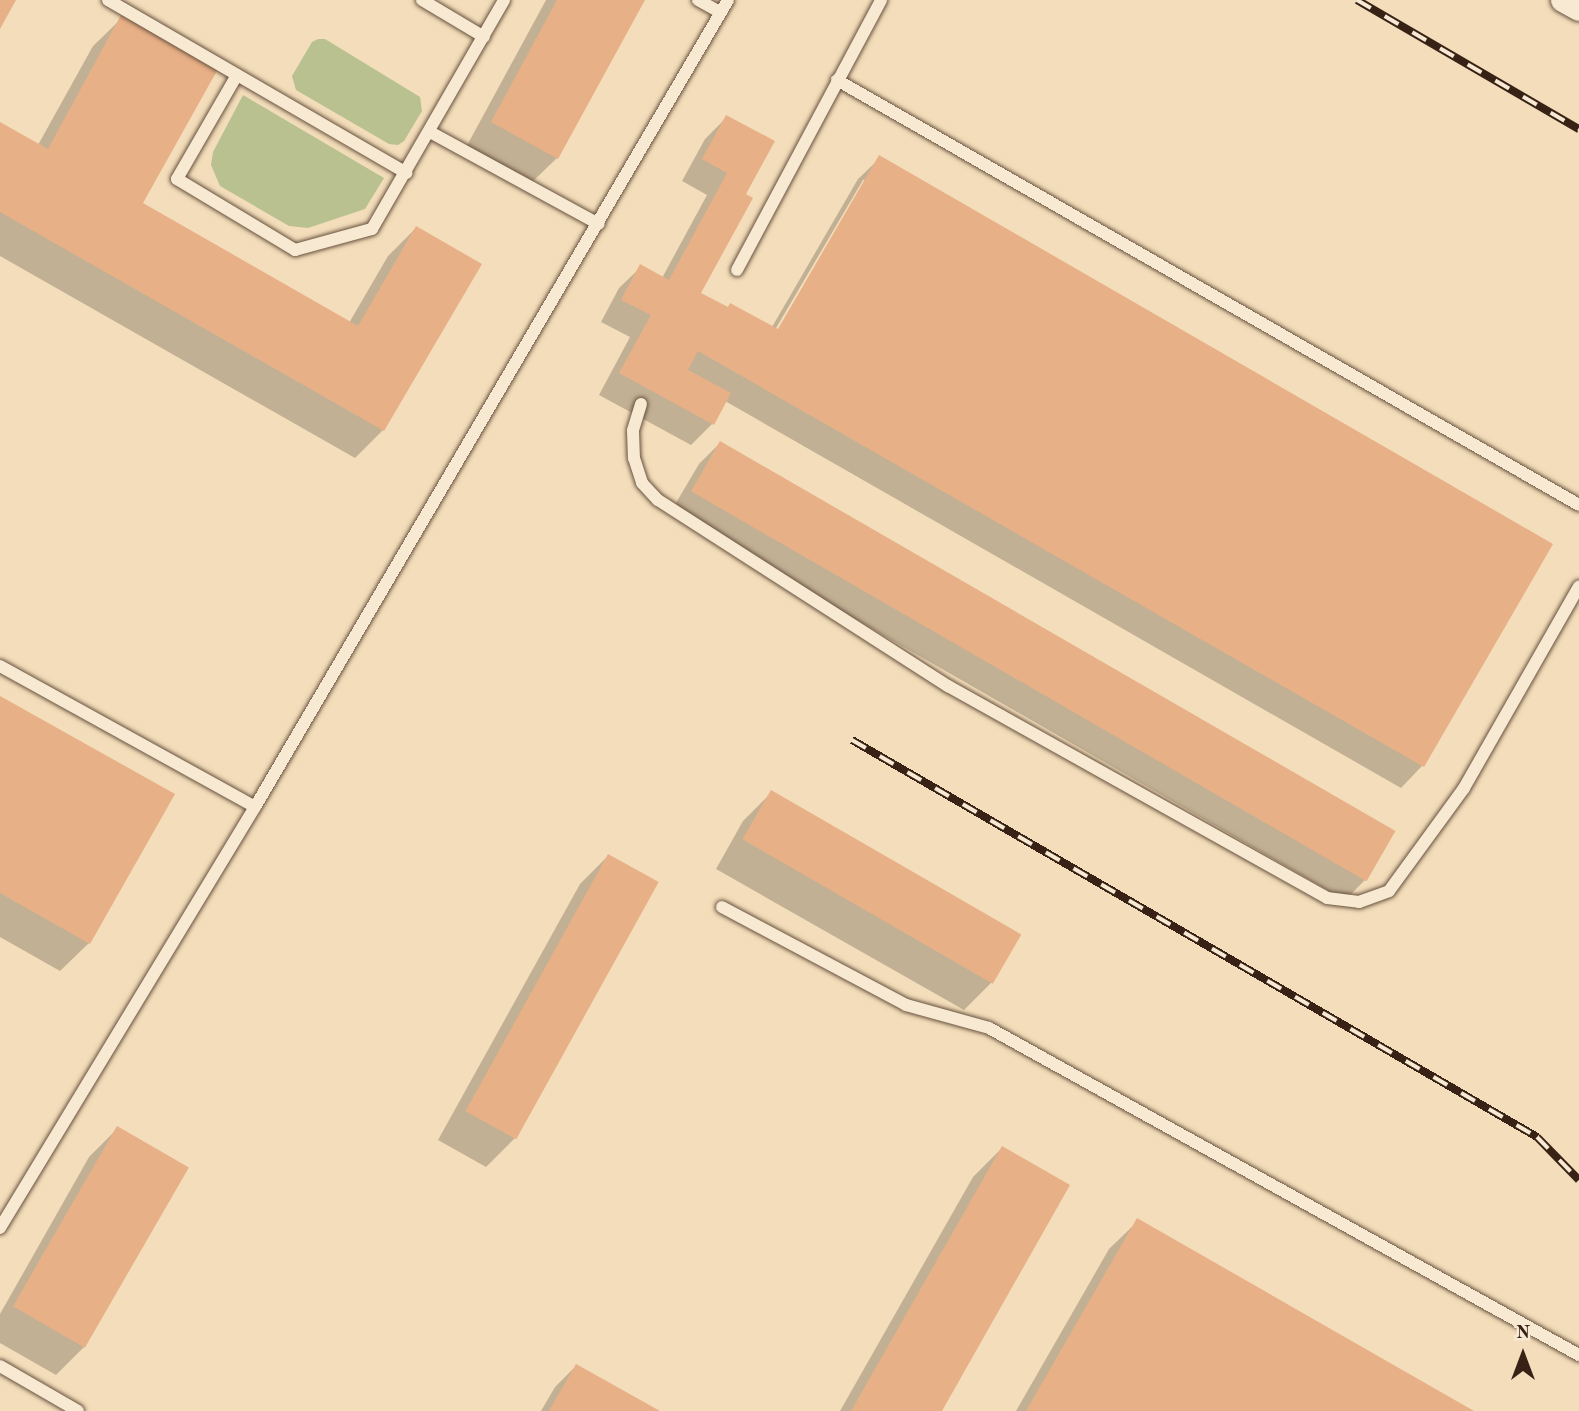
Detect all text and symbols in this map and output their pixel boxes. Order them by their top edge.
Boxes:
north arrow [1488,1320,1558,1390]
text: N [1516,1324,1530,1343]

